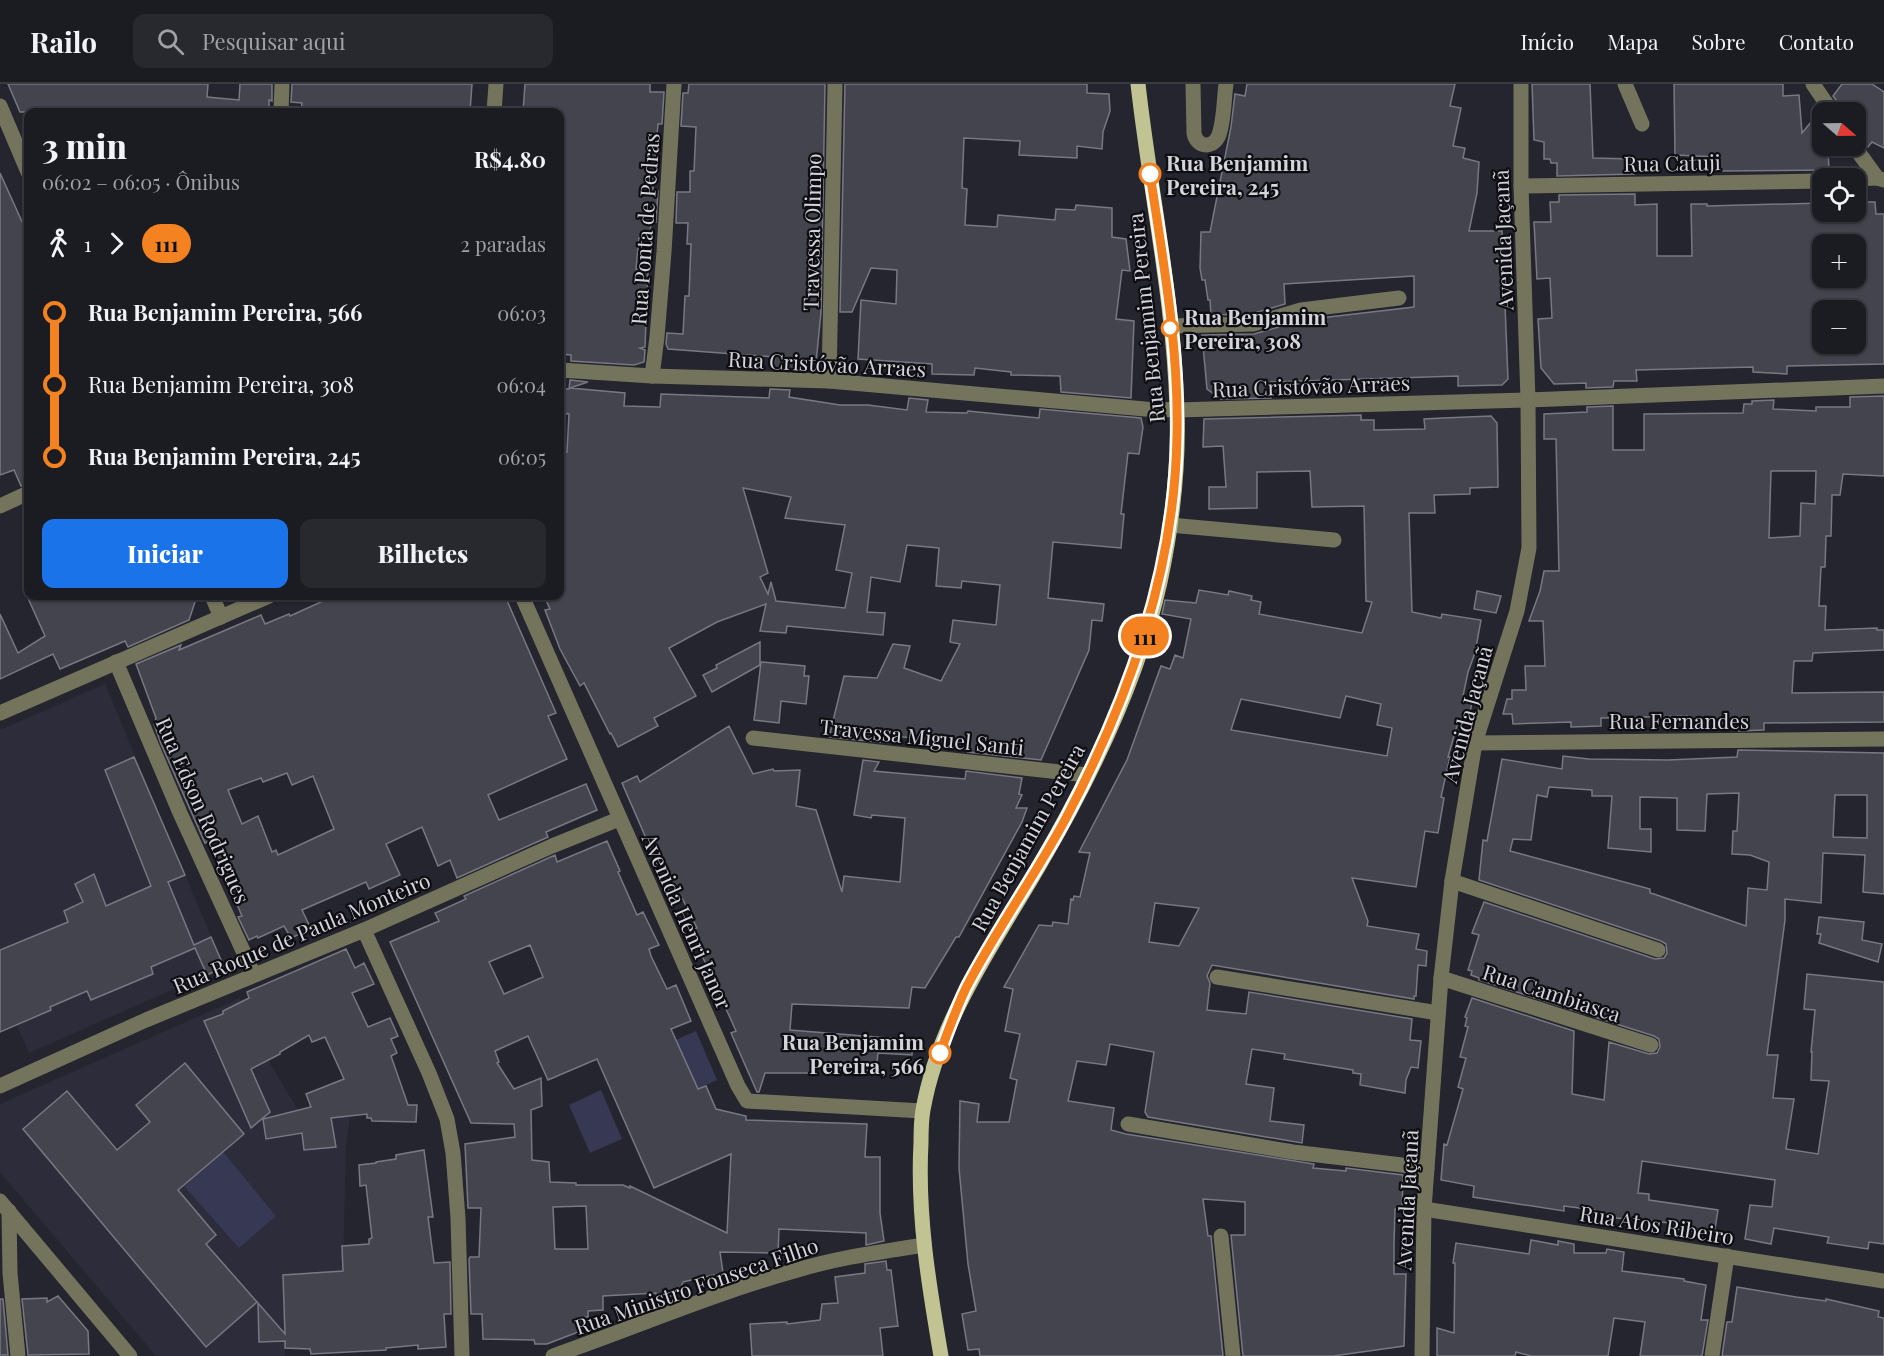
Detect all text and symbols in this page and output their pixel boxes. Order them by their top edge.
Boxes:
search box [133,14,553,68]
text: Railo [30,23,97,60]
icon: search [154,25,187,58]
text: Pesquisar aqui [202,26,345,56]
text: Início [1520,27,1574,55]
text: Mapa [1607,27,1658,55]
text: Sobre [1691,27,1746,55]
text: Contato [1779,27,1854,55]
north arrow [1812,102,1866,156]
map controls [1812,102,1866,354]
text: 3 min [42,123,127,167]
street label: Rua Ponta de Pedras [623,132,665,326]
text: R$4.80 [474,144,546,174]
street label: Rua Catuji [1623,147,1721,177]
place label: Rua Benjamim Pereira, 245 [1166,148,1308,200]
street label: Travessa Olimpo [796,153,826,311]
marker: Rua Benjamim Pereira, 245 [1139,163,1161,185]
text: 06:02 – 06:05 · Ônibus [42,168,240,195]
button: locate [1812,168,1866,222]
street label: Avenida Jaçanã [1486,169,1518,312]
street label: Rua Benjamim Pereira [1120,211,1170,424]
icon: walk [42,227,75,260]
icon: forward [100,227,133,260]
text: 111 [154,229,179,257]
text: 1 [84,230,91,257]
text: 2 paradas [460,230,546,257]
button: + [1812,234,1866,288]
text: Rua Benjamim Pereira, 566 [88,297,362,327]
text: 06:03 [497,299,546,326]
button: − [1812,300,1866,354]
place label: Rua Benjamim Pereira, 308 [1184,302,1326,354]
marker: Rua Benjamim Pereira, 308 [1161,319,1179,337]
street label: Rua Cristóvão Arraes [727,344,927,382]
street label: Rua Cristóvão Arraes [1211,368,1411,402]
text: Rua Benjamim Pereira, 308 [88,369,354,399]
text: 06:04 [496,371,546,398]
text: Rua Benjamim Pereira, 245 [88,441,361,471]
text: 06:05 [498,443,546,470]
button: Iniciar [42,519,288,588]
button: Bilhetes [300,519,546,588]
line badge: 111 [1110,616,1180,656]
text: 111 [1133,622,1157,650]
street label: Avenida Jaçanã [1434,642,1498,787]
street label: Rua Fernandes [1609,706,1749,734]
street label: Travessa Miguel Santi [819,711,1025,761]
street label: Rua Edson Rodrigues [150,712,258,908]
street label: Rua Benjamim Pereira [964,738,1091,936]
street label: Avenida Henri Janor [636,828,740,1014]
street label: Rua Roque de Paula Monteiro [168,865,434,999]
street label: Rua Cambiasca [1480,957,1625,1028]
place label: Rua Benjamim Pereira, 566 [782,1027,924,1079]
marker: Rua Benjamim Pereira, 566 [929,1042,951,1064]
street label: Avenida Jaçanã [1388,1128,1424,1272]
street label: Rua Atos Ribeiro [1578,1198,1736,1250]
street label: Rua Ministro Fonseca Filho [570,1230,822,1340]

